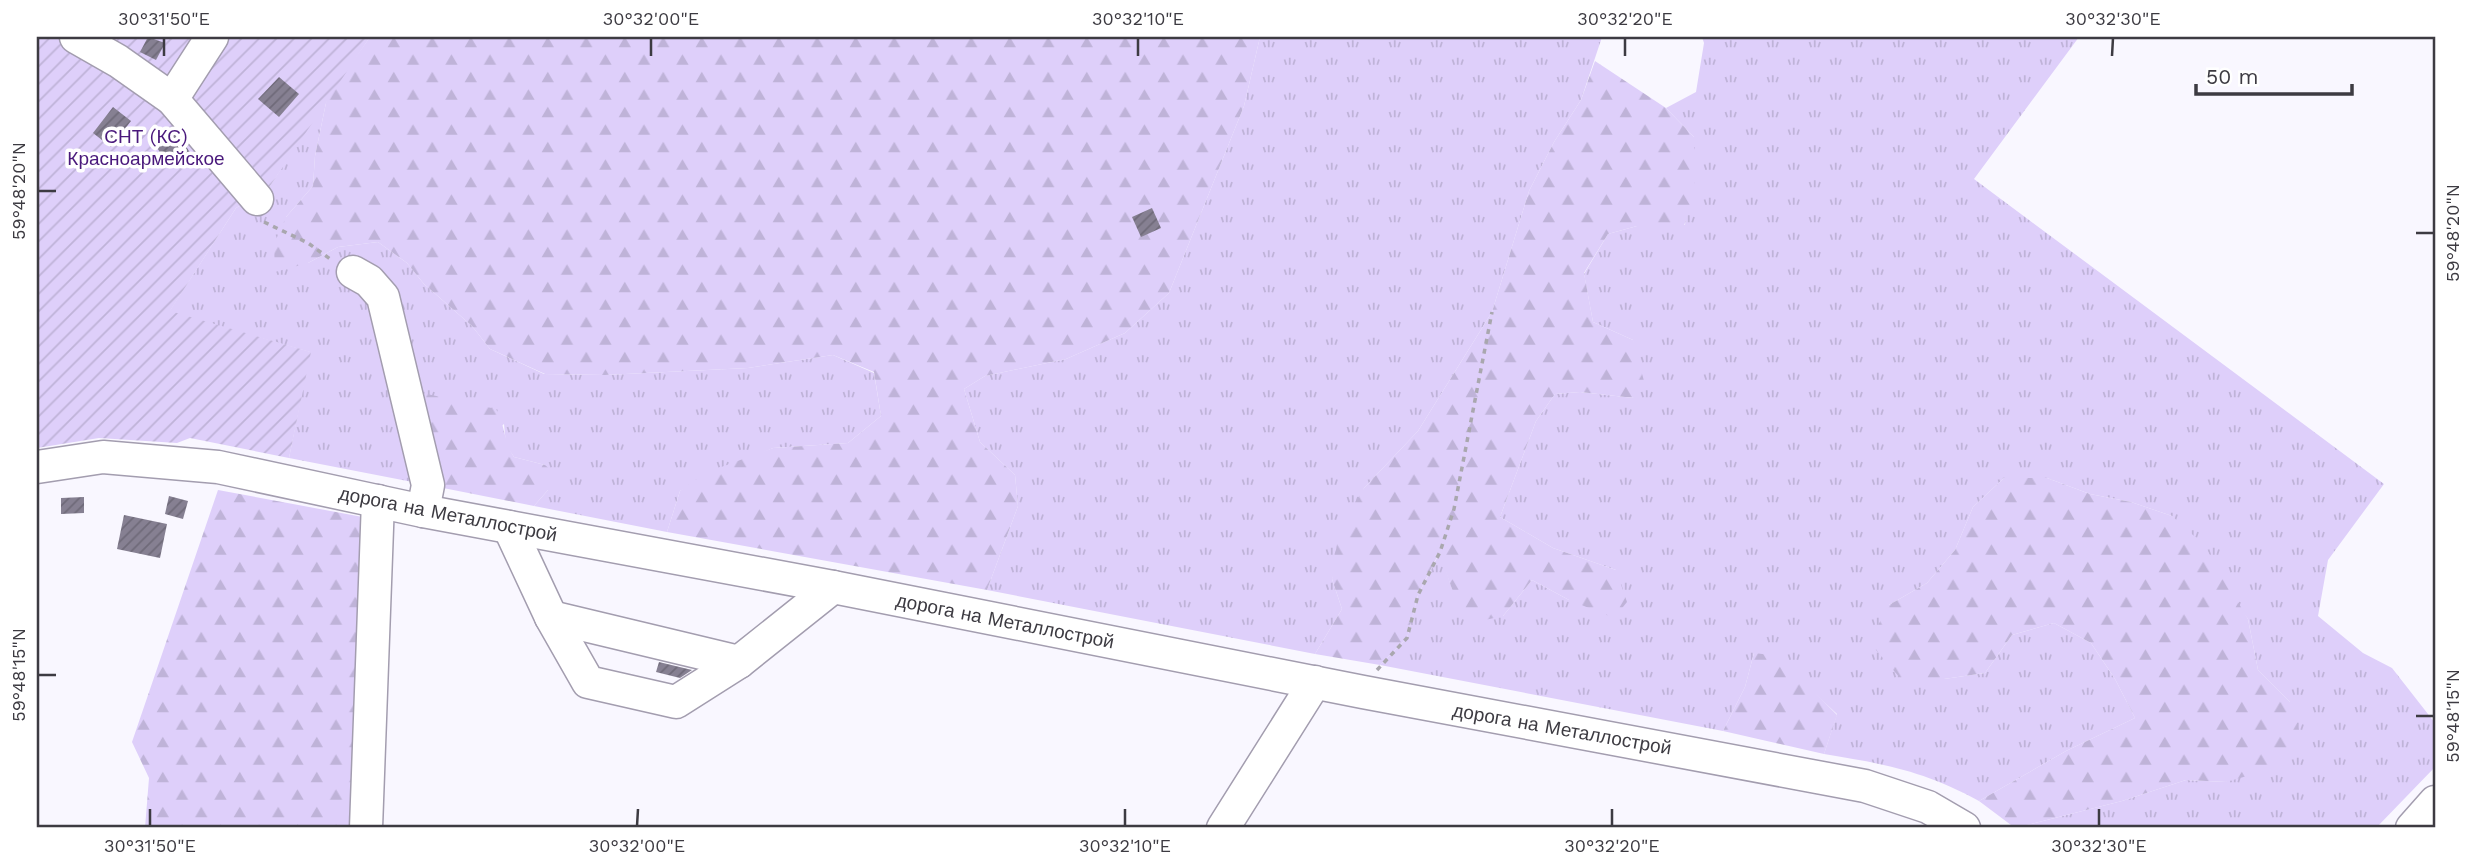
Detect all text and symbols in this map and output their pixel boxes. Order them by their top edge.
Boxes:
text: 30°31'50"E [118,8,210,29]
text: 30°32'00"E [603,8,699,29]
text: 30°32'10"E [1092,8,1184,29]
text: 30°32'20"E [1577,8,1673,29]
text: 30°32'30"E [2065,8,2161,29]
scale bar [2196,52,2351,96]
text: 50 m [2206,64,2258,89]
park label: СНТ (КС) Красноармейское [67,125,225,170]
text: 59°48'20"N [8,142,29,240]
text: 59°48'20"N [2442,184,2463,282]
street label: дорога на Металлострой [337,482,559,546]
street label: дорога на Металлострой [894,589,1116,653]
text: 59°48'15"N [8,628,29,722]
text: 59°48'15"N [2442,669,2463,763]
street label: дорога на Металлострой [1451,698,1673,760]
text: 30°31'50"E [104,835,196,856]
text: 30°32'00"E [589,835,685,856]
text: 30°32'10"E [1079,835,1171,856]
text: 30°32'20"E [1564,835,1660,856]
text: 30°32'30"E [2051,835,2147,856]

